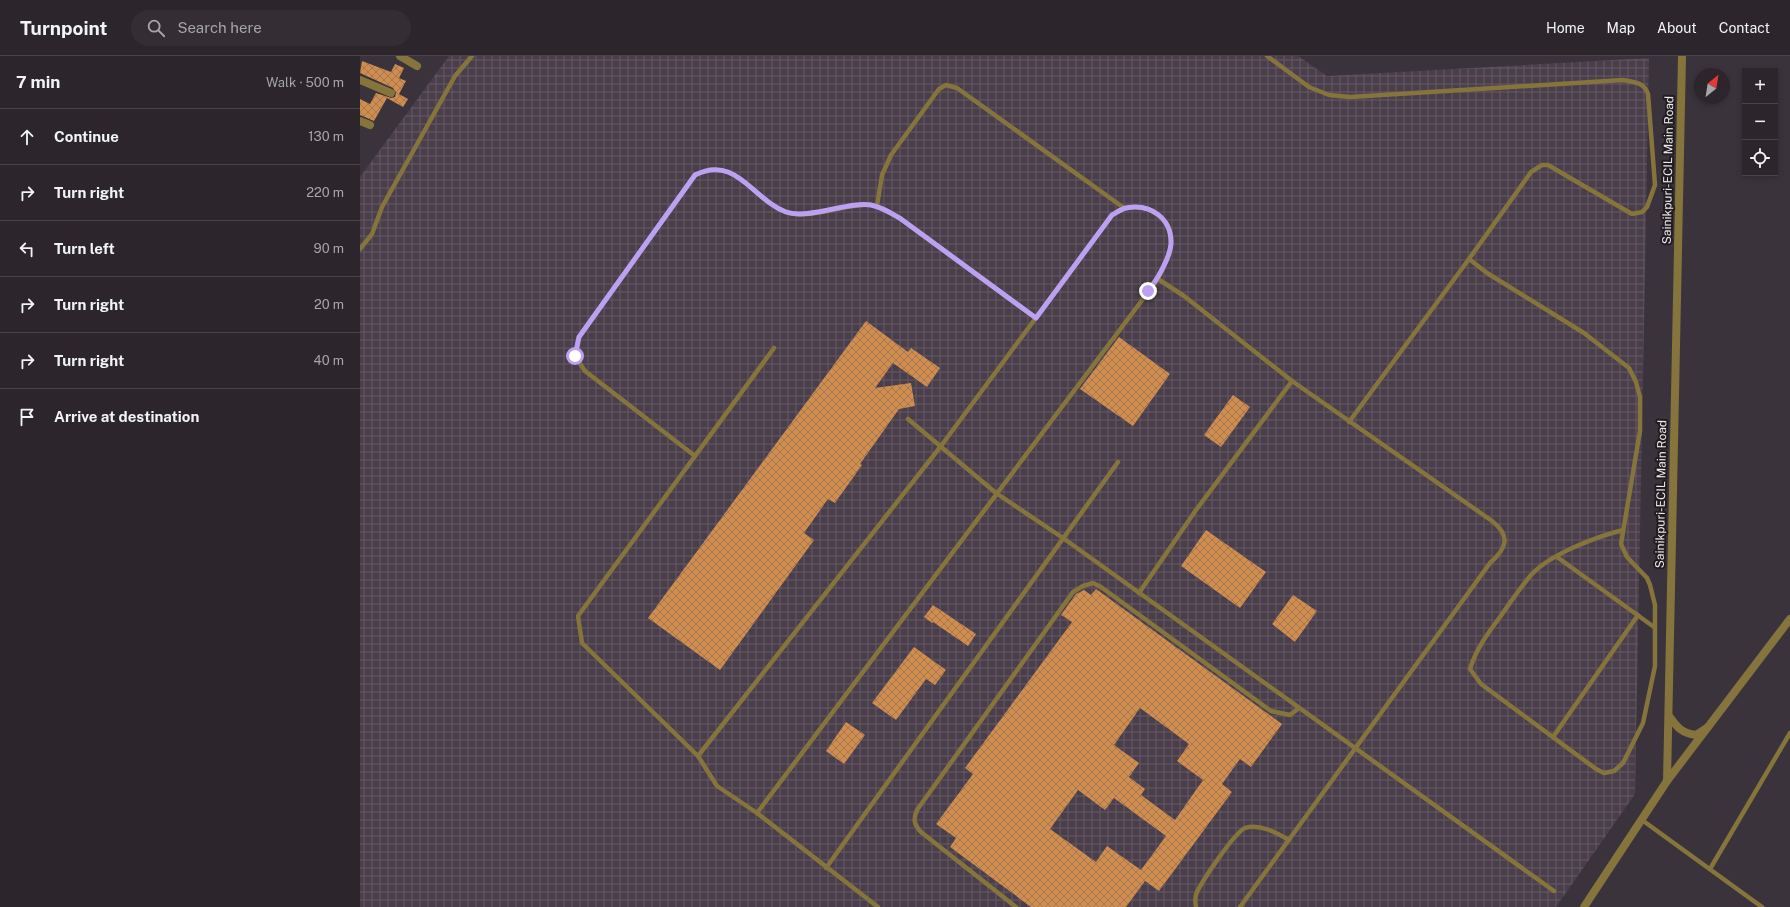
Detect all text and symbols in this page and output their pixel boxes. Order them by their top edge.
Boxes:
search box [131,10,411,46]
text: Turnpoint [20,17,107,39]
icon: search [145,17,167,39]
text: Search here [177,19,262,36]
text: Home [1546,20,1585,36]
text: Map [1607,20,1635,36]
text: About [1657,20,1697,36]
text: Contact [1719,20,1770,36]
north arrow [1694,68,1730,104]
map controls [1742,68,1778,176]
button: + [1742,68,1778,104]
text: 7 min [16,72,60,92]
text: Walk · 500 m [266,75,344,90]
street label: Sainikpuri-ECIL Main Road [1660,96,1676,244]
button: − [1742,104,1778,140]
icon: ahead [16,126,38,148]
text: Continue [54,128,119,145]
text: 130 m [308,129,344,144]
button: locate [1742,140,1778,176]
icon: right [16,182,38,204]
text: Turn right [54,184,124,201]
text: 220 m [306,185,344,200]
icon: left [16,238,38,260]
text: Turn left [54,240,115,257]
text: 90 m [314,241,344,256]
route end [1139,282,1157,300]
icon: right [16,294,38,316]
text: Turn right [54,296,124,313]
text: 20 m [314,297,344,312]
route start [566,347,584,365]
icon: right [16,350,38,372]
text: Turn right [54,352,124,369]
text: 40 m [313,353,344,368]
icon: arrive [16,406,38,428]
text: Arrive at destination [54,408,199,425]
street label: Sainikpuri-ECIL Main Road [1653,420,1669,568]

